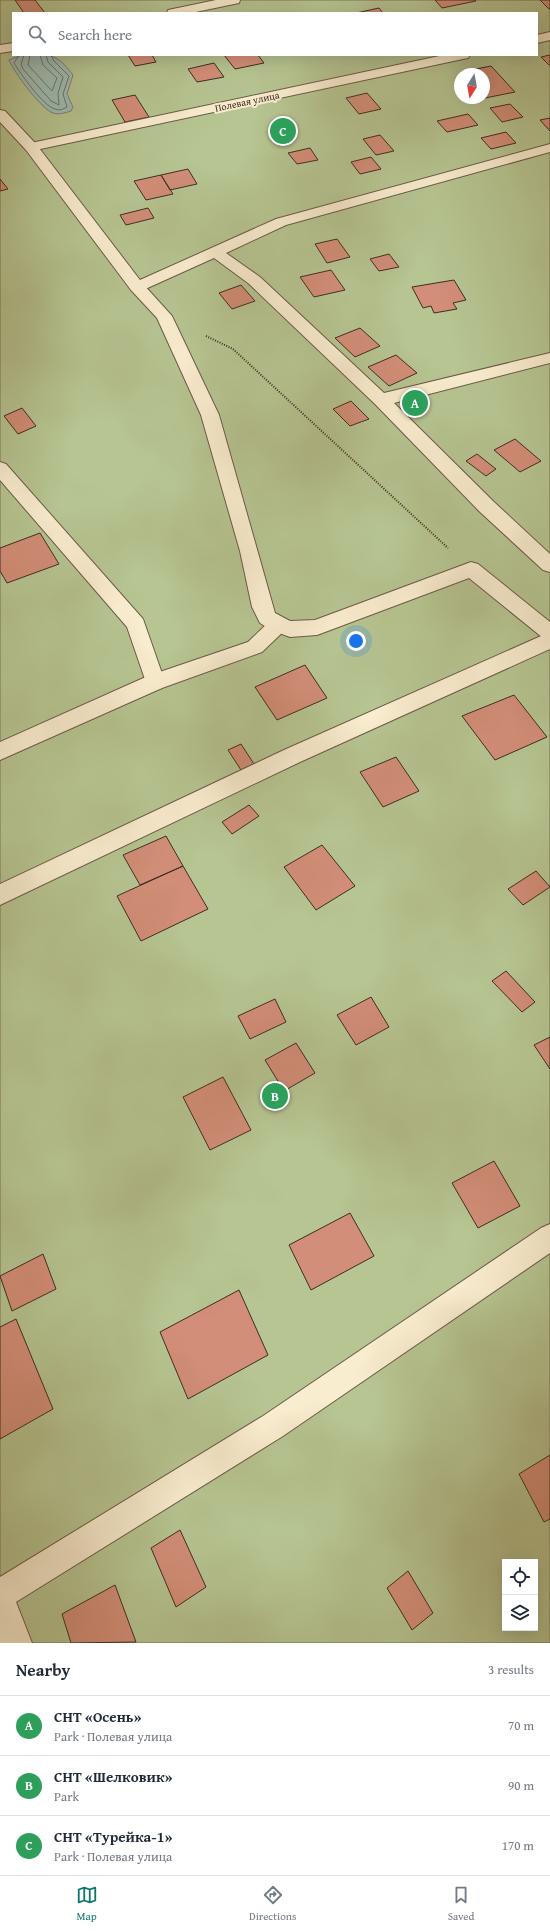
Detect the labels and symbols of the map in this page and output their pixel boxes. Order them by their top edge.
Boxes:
north arrow [454,68,490,104]
street label: Полевая улица [213,87,281,116]
pin: C [270,116,296,146]
pin: A [402,388,428,418]
your location [346,631,366,651]
pin: B [262,1081,288,1111]

